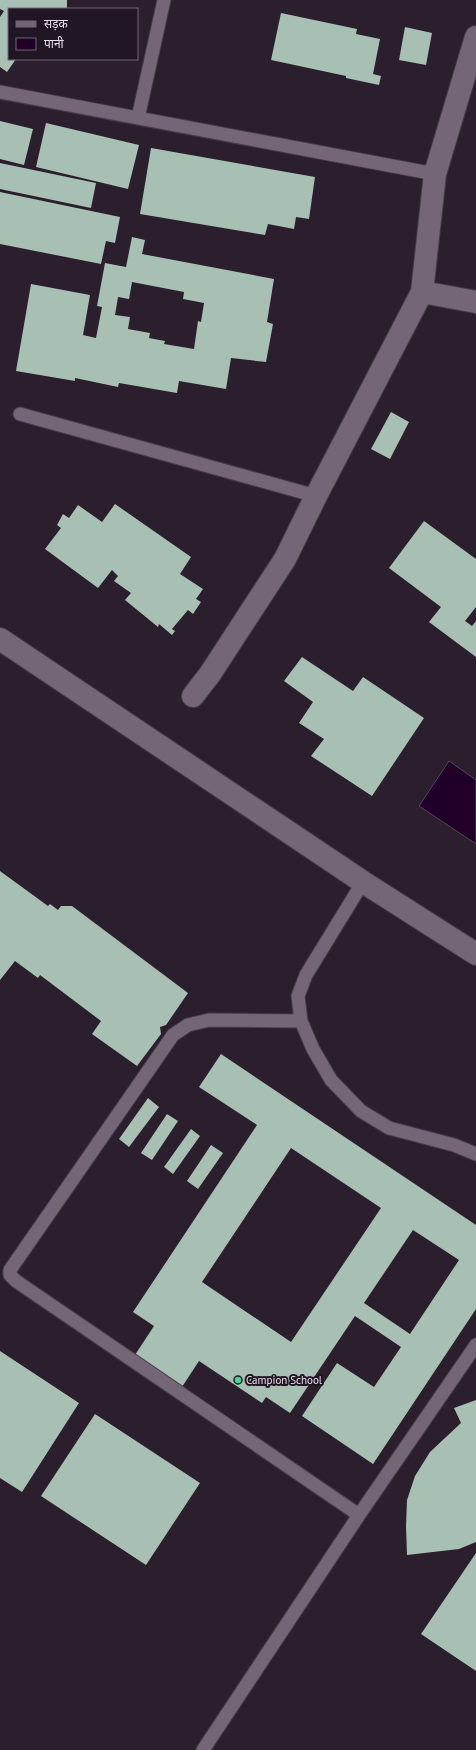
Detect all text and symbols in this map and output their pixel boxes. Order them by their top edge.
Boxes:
legend [8,8,138,60]
text: सड़क [44,16,69,31]
text: पानी [44,36,65,51]
place label: Campion School [246,1373,323,1387]
marker: Campion School [233,1375,243,1385]

